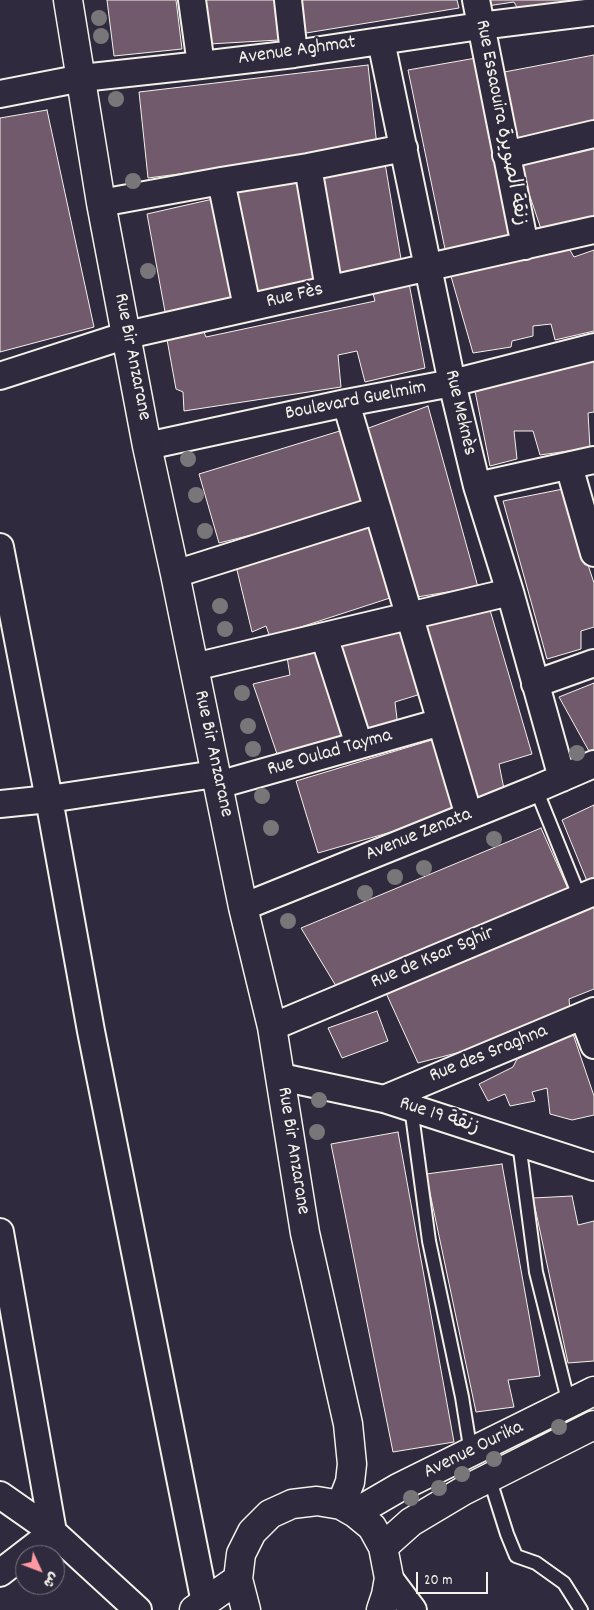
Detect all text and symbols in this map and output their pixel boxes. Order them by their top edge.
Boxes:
street label: Rue Essaouira زنقة الصويرة [468,18,532,228]
street label: Avenue Aghmat [237,32,357,72]
street label: Rue Fès [264,279,326,315]
street label: Rue Bir Anzarane [107,291,155,423]
street label: Rue Meknès [438,368,480,458]
street label: Boulevard Guelmim [283,377,429,427]
street label: Rue Bir Anzarane [187,688,237,820]
street label: Rue Oulad Tayma [265,725,395,783]
street label: Avenue Zenata [362,804,476,868]
street label: Rue de Ksar Sghir [368,922,498,996]
street label: Rue des Sraghna [427,1020,551,1090]
street label: Rue Bir Anzarane [270,1085,314,1217]
street label: Rue 19 زنقة [396,1093,482,1141]
street label: Avenue Ourika [420,1417,528,1485]
north arrow [15,1545,65,1595]
scale bar [419,1562,492,1594]
text: ش [38,1567,63,1592]
text: 20 m [424,1570,452,1592]

